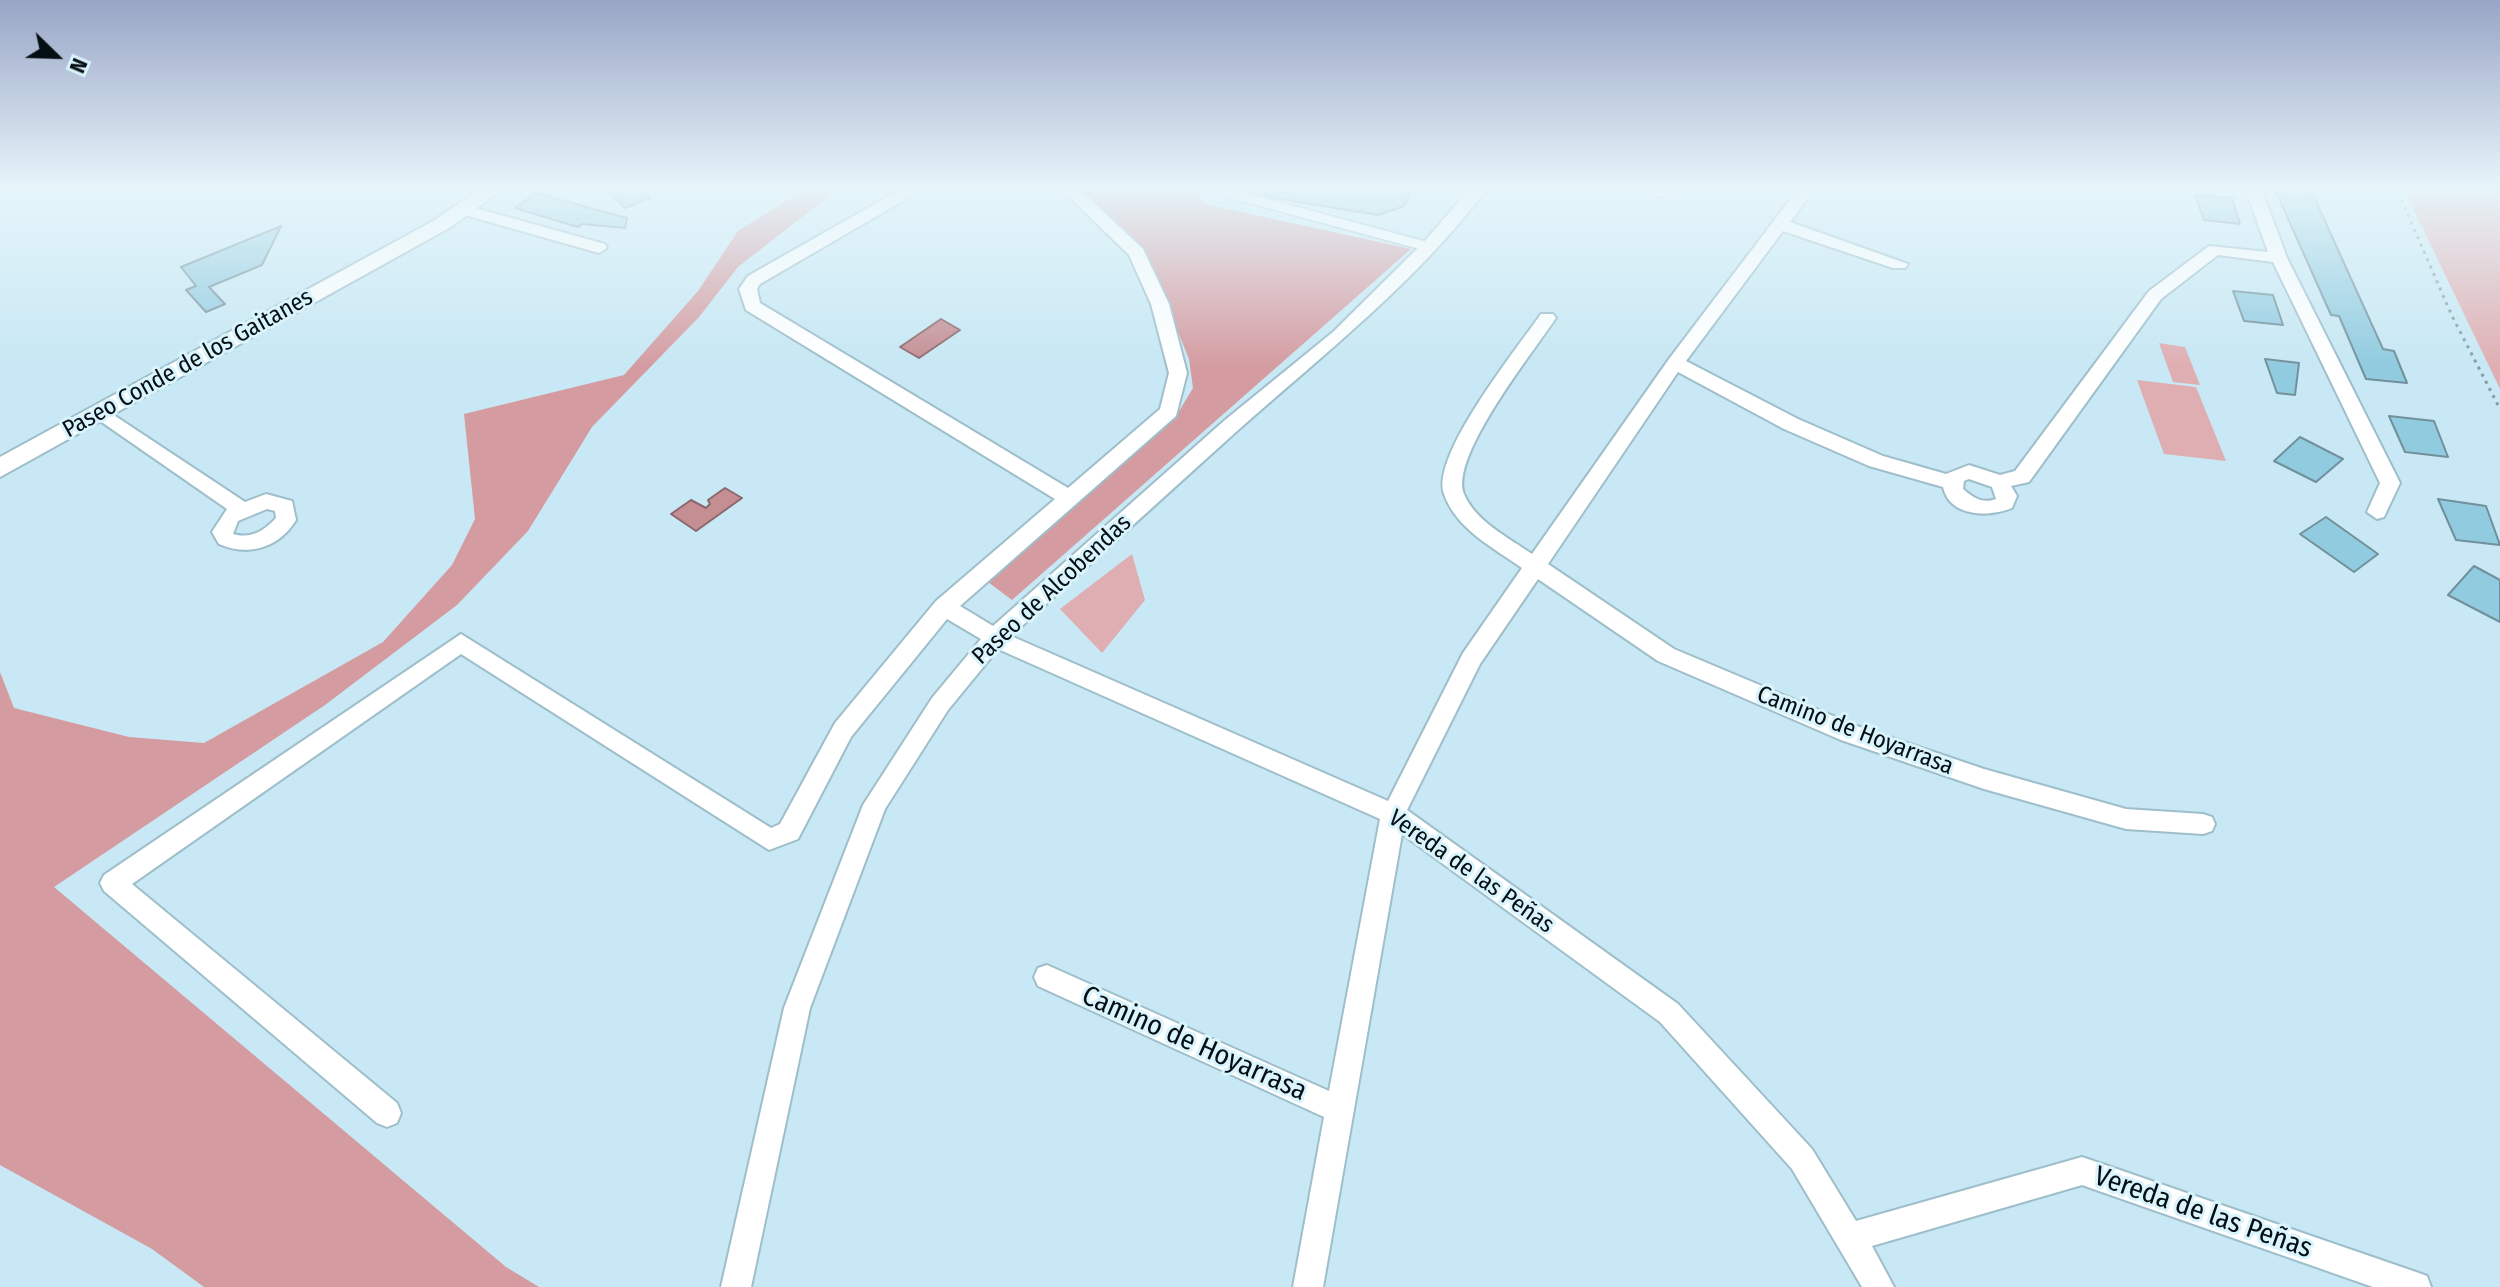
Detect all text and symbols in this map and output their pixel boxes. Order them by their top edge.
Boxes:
north arrow [16,16,96,96]
text: N [64,54,94,77]
street label: Paseo Conde de los Gaitanes [58,283,318,445]
street label: Paseo de Alcobendas [967,509,1137,671]
street label: Camino de Hoyarrasa [1753,680,1957,782]
street label: Vereda de las Peñas [1383,804,1559,940]
street label: Camino de Hoyarrasa [1076,979,1312,1109]
street label: Vereda de las Peñas [2090,1160,2316,1266]

